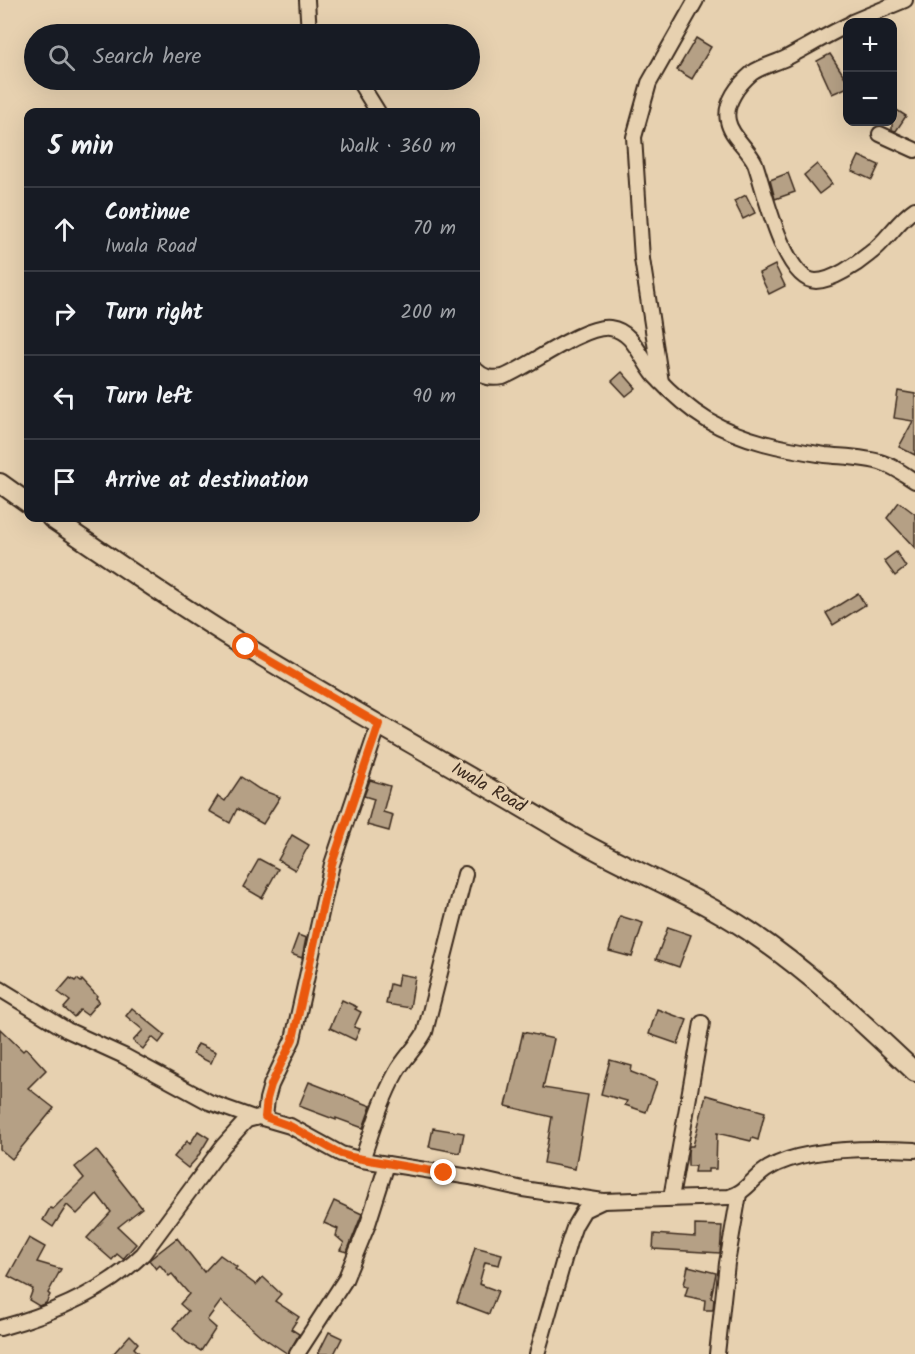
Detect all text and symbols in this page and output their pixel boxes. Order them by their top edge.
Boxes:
map controls [843,18,897,126]
button: + [843,18,897,72]
search box [24,24,480,90]
text: Search here [93,40,201,75]
icon: search [45,41,78,74]
button: − [843,72,897,126]
text: 5 min [48,126,114,168]
text: Walk · 360 m [339,131,456,163]
text: Continue [105,196,190,231]
icon: ahead [48,213,81,246]
text: 70 m [413,213,456,245]
text: Iwala Road [105,231,196,263]
text: Turn right [105,296,203,331]
icon: right [48,297,81,330]
text: 200 m [400,297,456,329]
text: Turn left [105,380,192,415]
icon: left [48,381,81,414]
text: 90 m [412,381,456,413]
text: Arrive at destination [105,464,308,499]
icon: arrive [48,465,81,498]
route start [232,633,258,659]
street label: Iwala Road [445,755,532,822]
route end [430,1159,456,1185]

